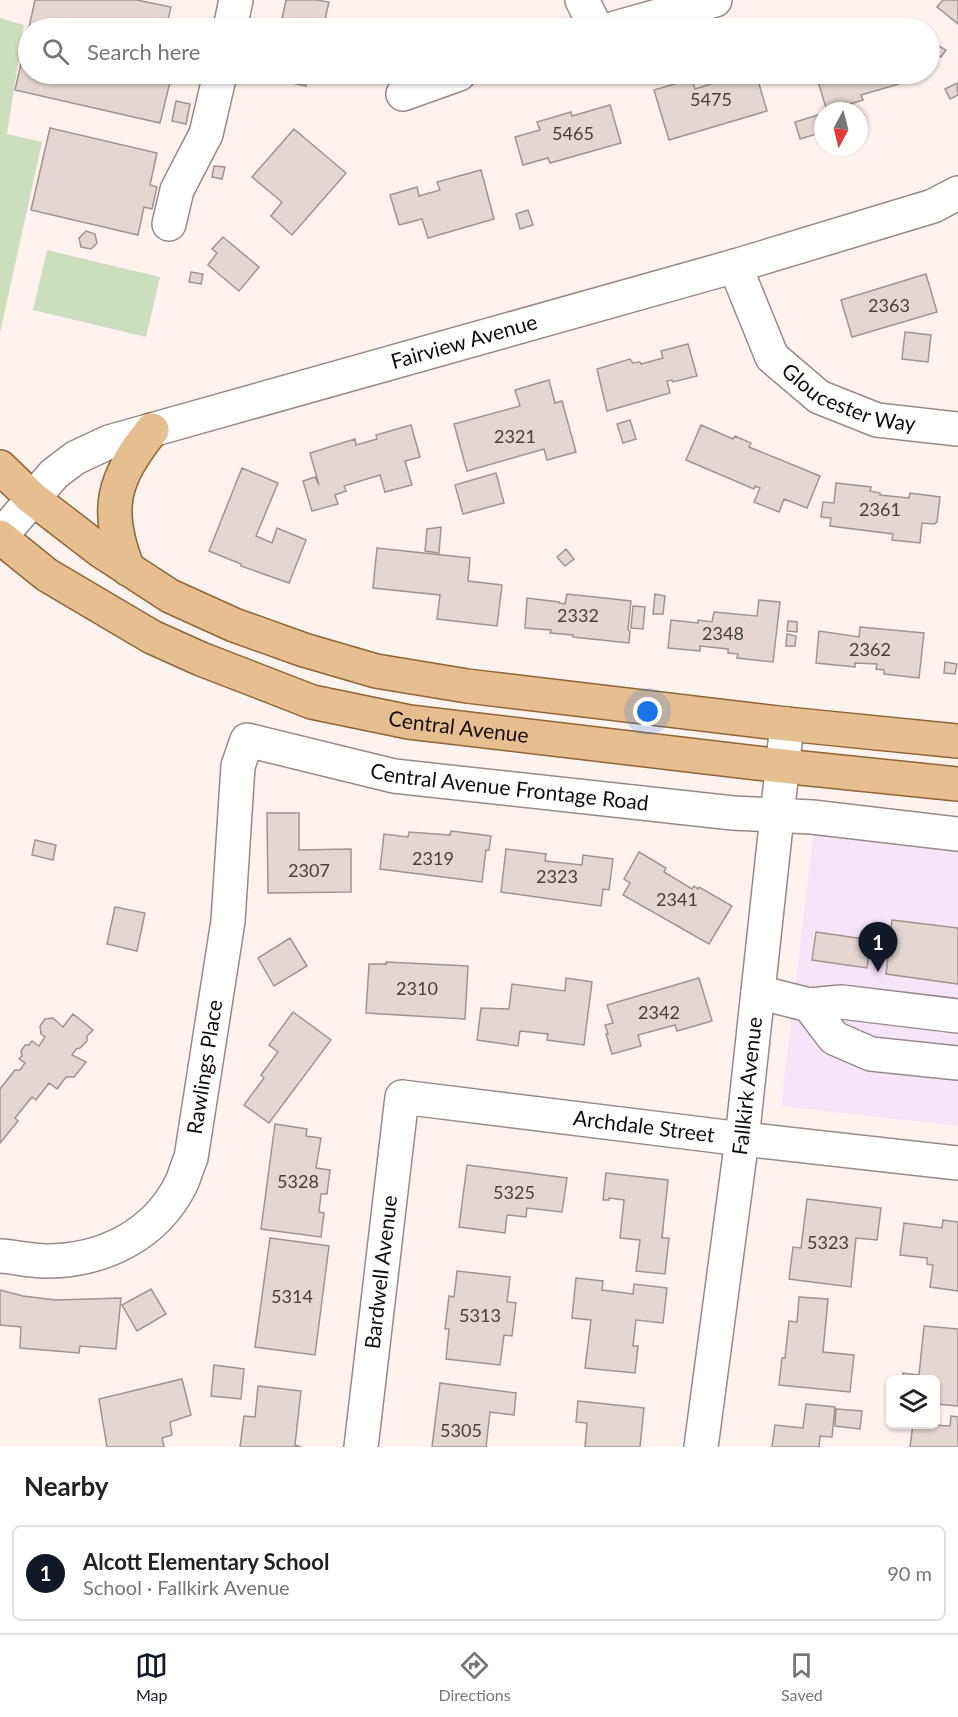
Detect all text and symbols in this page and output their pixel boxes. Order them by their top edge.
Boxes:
search box [18,18,940,84]
icon: search [39,35,72,68]
text: Search here [87,38,200,65]
house number: 5475 [690,88,732,110]
north arrow [814,102,868,156]
house number: 5465 [552,122,594,144]
house number: 2363 [868,294,910,316]
street label: Fairview Avenue [388,308,540,373]
street label: Gloucester Way [778,357,917,435]
house number: 2321 [494,425,536,447]
house number: 2361 [859,498,901,520]
house number: 2332 [557,604,599,626]
house number: 2348 [702,622,744,644]
house number: 2362 [849,638,891,660]
your location [633,697,662,726]
street label: Central Avenue [386,704,530,747]
street label: Central Avenue Frontage Road [368,757,650,815]
house number: 2319 [412,847,454,869]
house number: 2307 [288,859,330,881]
house number: 2323 [536,865,578,887]
house number: 2341 [656,888,698,910]
pin: 1 [858,922,898,972]
house number: 2310 [396,977,438,999]
street label: Rawlings Place [181,998,227,1136]
house number: 2342 [638,1001,680,1023]
street label: Fallkirk Avenue [726,1015,766,1157]
street label: Archdale Street [572,1104,716,1147]
house number: 5328 [277,1170,319,1192]
house number: 5325 [493,1181,535,1203]
street label: Bardwell Avenue [359,1194,401,1350]
house number: 5323 [807,1231,849,1253]
house number: 5314 [271,1285,313,1307]
house number: 5313 [459,1304,501,1326]
map controls [886,1375,940,1429]
button: layers [886,1375,940,1429]
house number: 5305 [440,1419,482,1441]
text: Nearby [24,1470,109,1502]
text: Alcott Elementary School [83,1548,329,1575]
text: 1 [40,1561,51,1585]
text: 90 m [887,1561,932,1585]
text: School · Fallkirk Avenue [83,1575,290,1599]
tab: Map [135,1649,168,1704]
tab: Directions [438,1649,511,1704]
tab: Saved [781,1649,823,1704]

